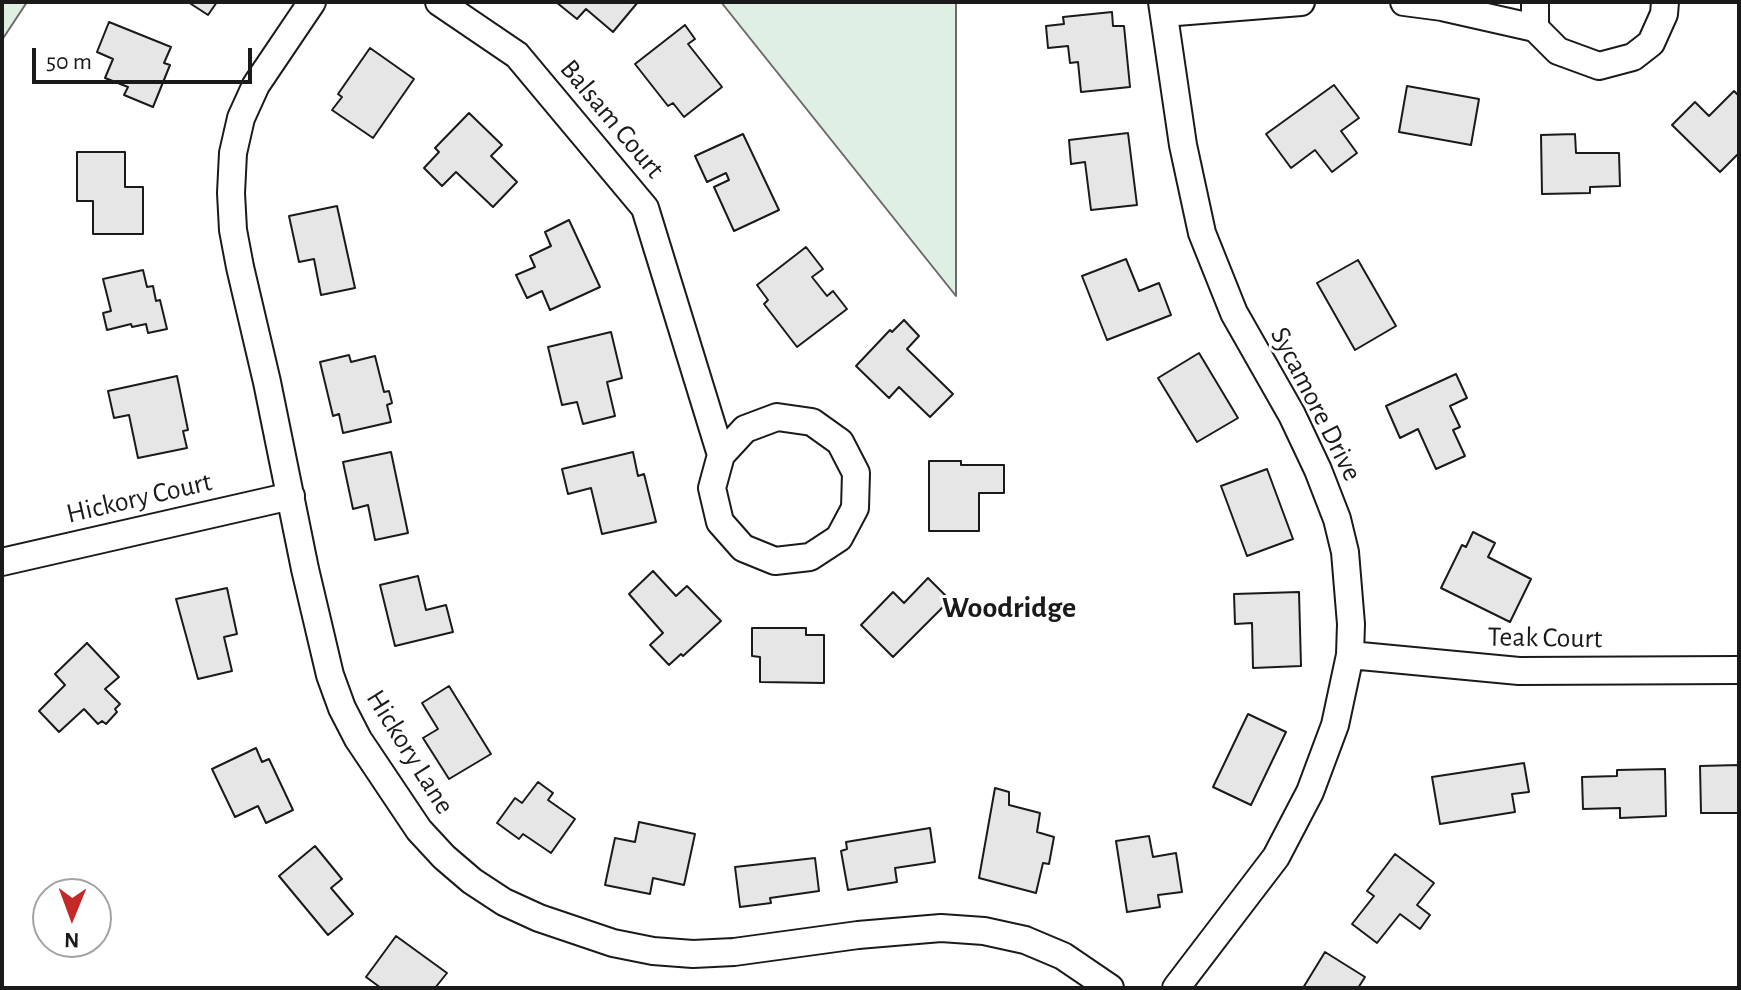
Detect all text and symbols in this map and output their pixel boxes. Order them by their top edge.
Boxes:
scale bar [36,32,256,82]
text: 50 m [46,50,92,74]
street label: Balsam Court [553,53,671,185]
street label: Sycamore Drive [1263,322,1369,486]
street label: Hickory Court [63,465,215,531]
district label: Woodridge [942,590,1076,626]
street label: Teak Court [1487,620,1603,656]
street label: Hickory Lane [359,684,461,820]
north arrow [32,878,112,958]
text: N [64,929,79,951]

